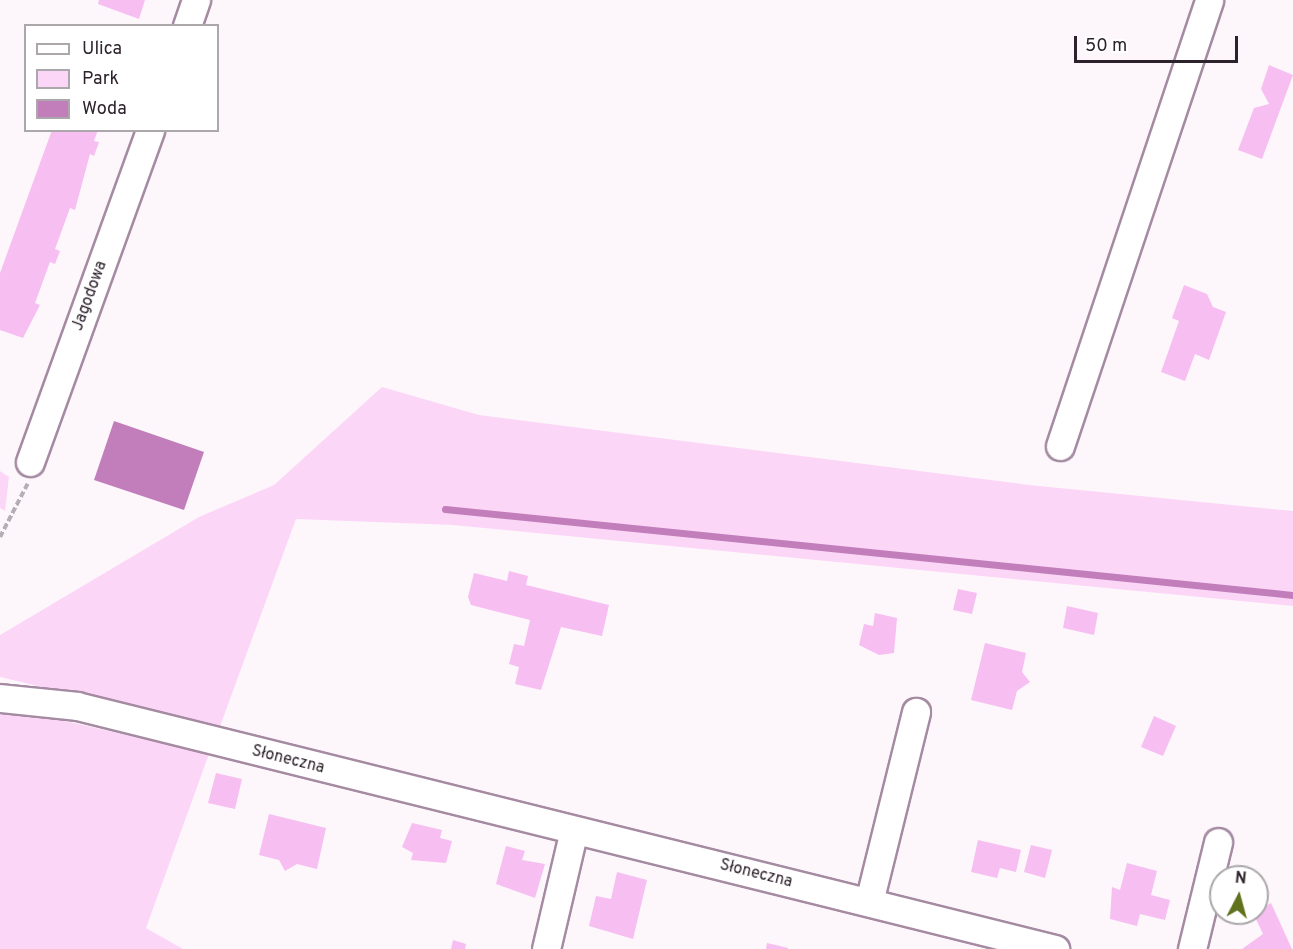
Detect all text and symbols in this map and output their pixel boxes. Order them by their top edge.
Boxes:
legend [24,24,219,132]
scale bar [1077,24,1240,62]
text: 50 m [1085,35,1127,58]
text: Ulica [82,38,122,61]
text: Park [82,68,119,91]
text: Woda [82,98,127,121]
street label: Jagodowa [69,258,111,334]
street label: Słoneczna [250,742,326,778]
street label: Słoneczna [718,856,794,892]
north arrow [1209,865,1269,925]
text: N [1234,869,1247,890]

